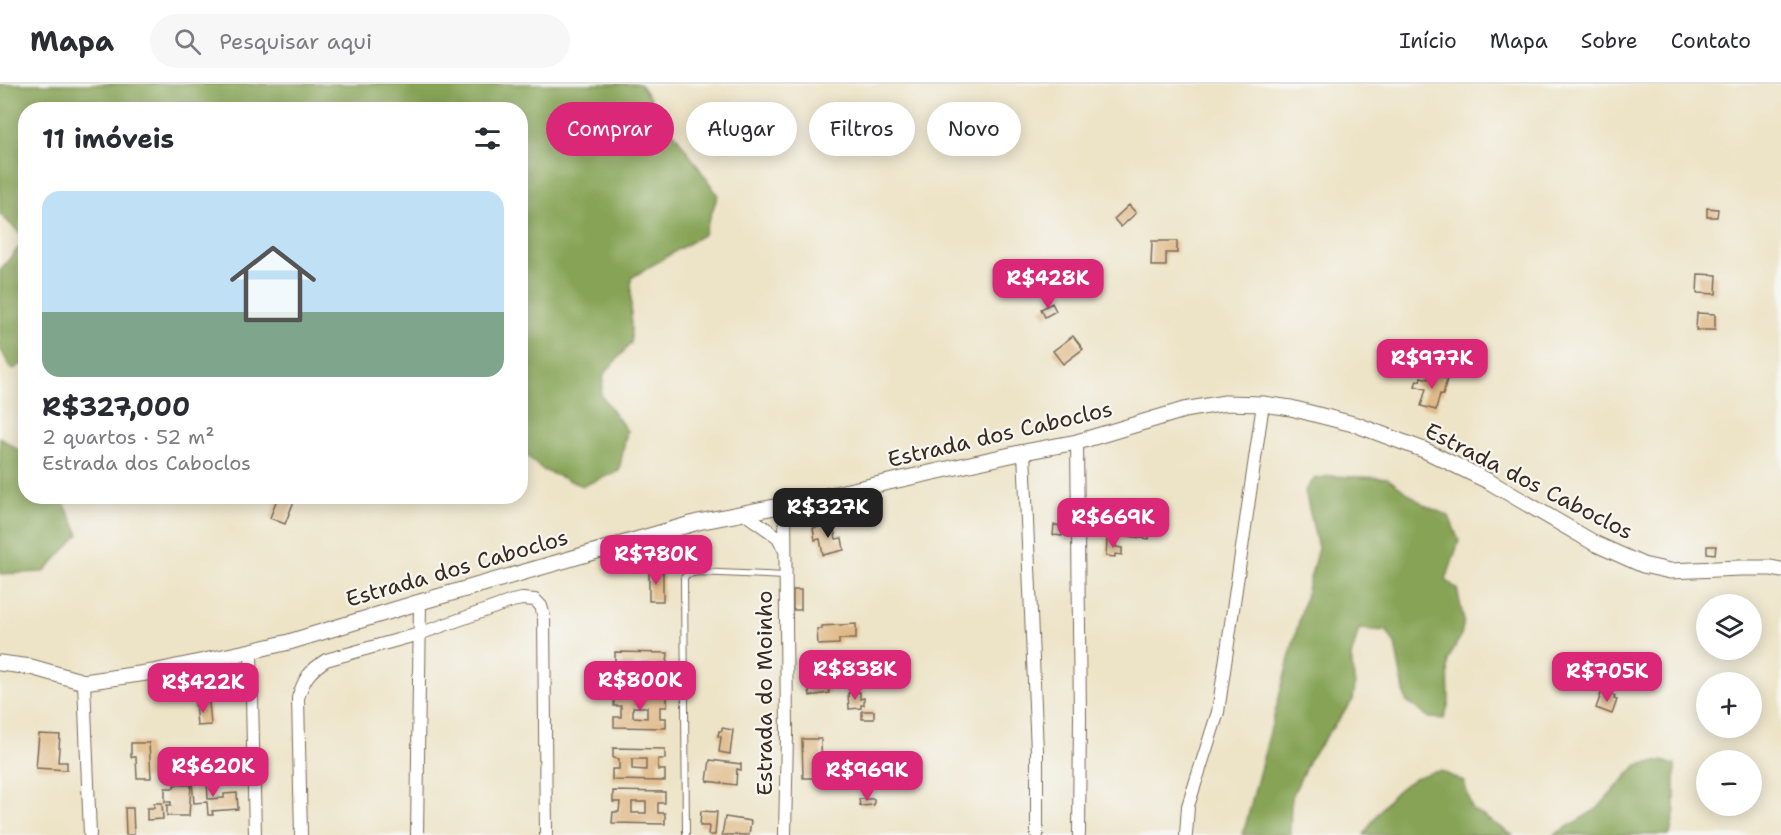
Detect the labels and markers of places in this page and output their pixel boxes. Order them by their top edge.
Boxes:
pin: R$428K [999,259,1097,310]
pin: R$977K [1383,339,1481,390]
pin: R$327K [779,488,877,539]
pin: R$669K [1064,498,1162,549]
pin: R$780K [607,535,705,586]
pin: R$838K [806,650,904,701]
pin: R$705K [1558,652,1656,703]
pin: R$800K [591,661,689,712]
pin: R$422K [154,663,252,714]
pin: R$620K [164,747,262,798]
pin: R$969K [818,751,916,802]

